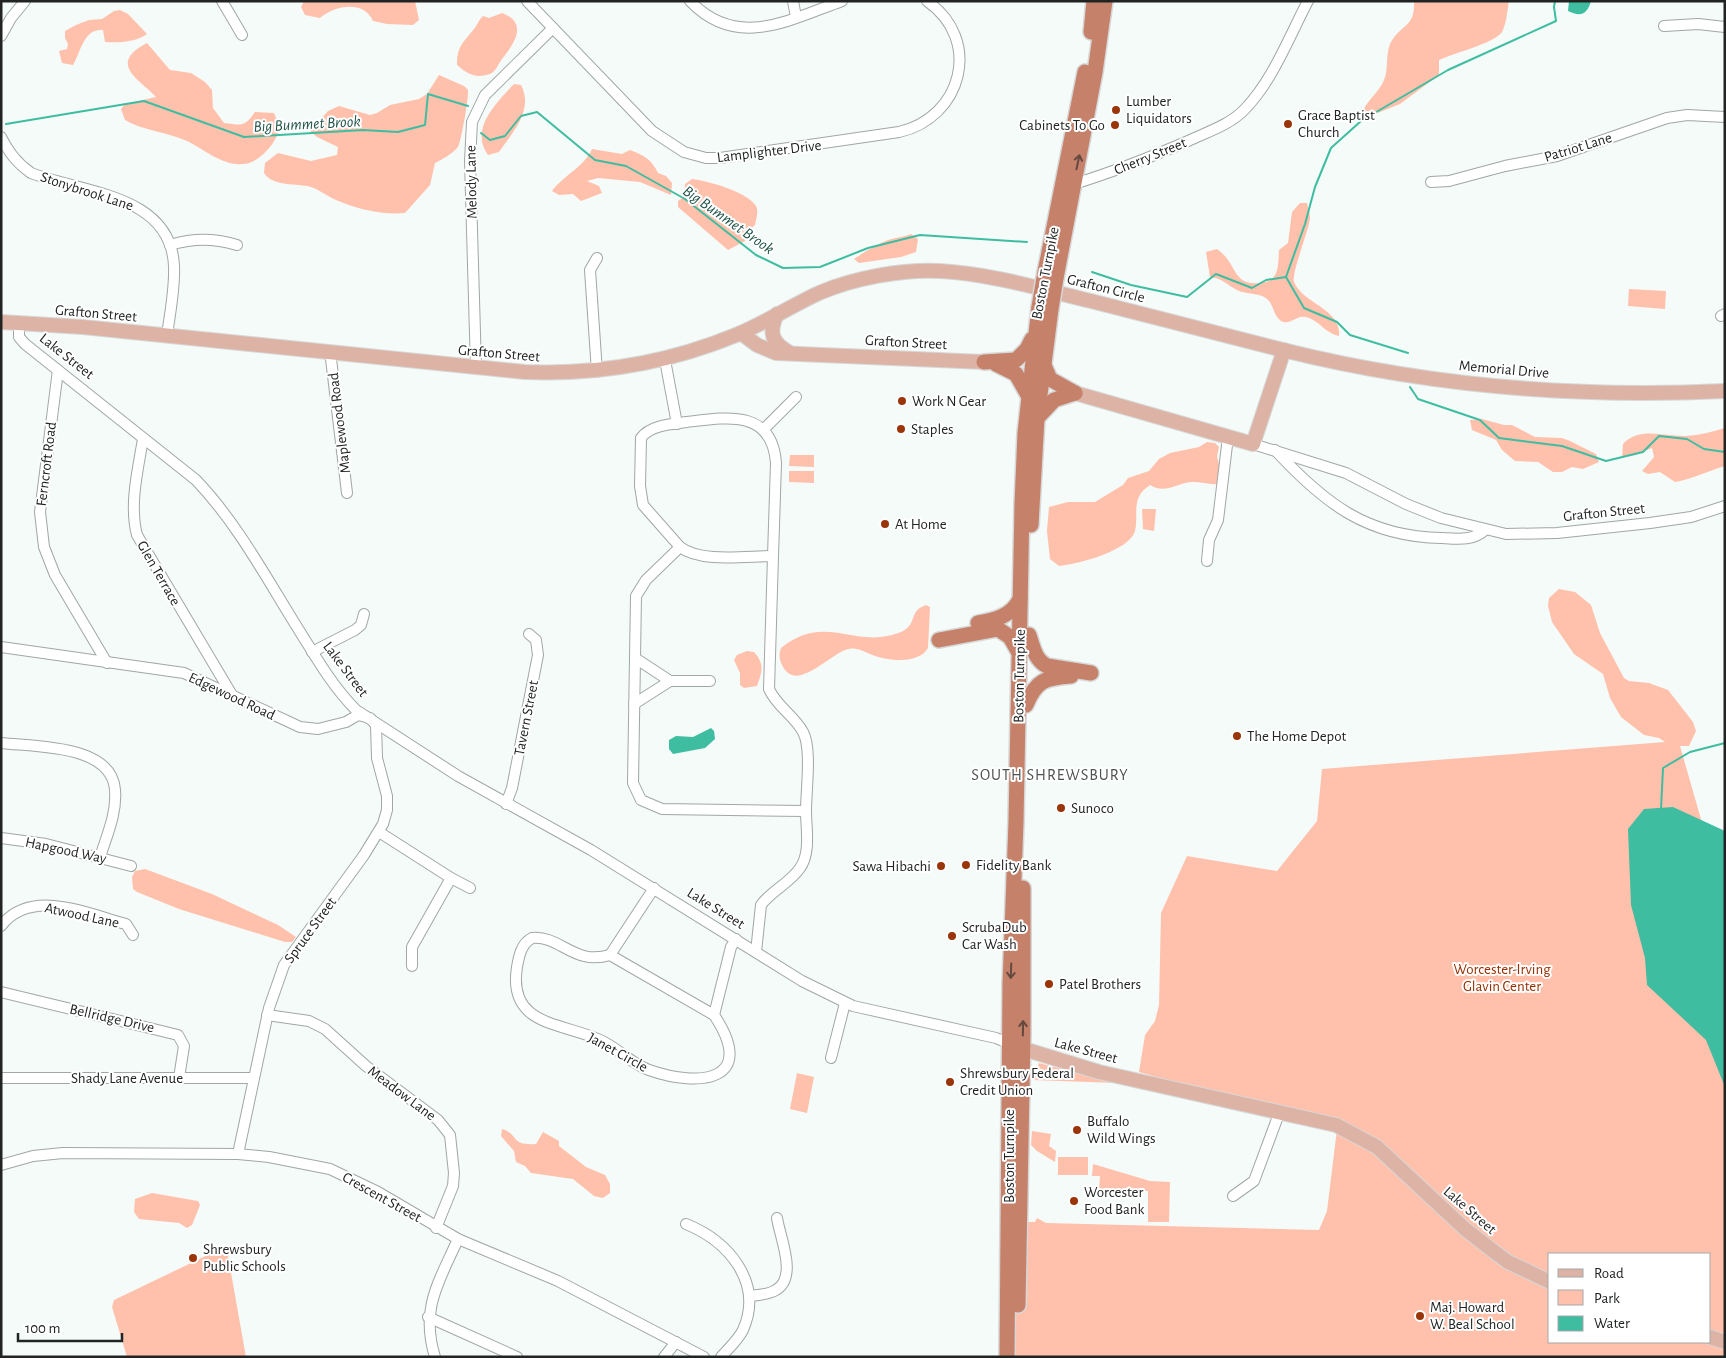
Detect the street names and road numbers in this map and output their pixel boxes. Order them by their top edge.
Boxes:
street label: Patriot Lane [1543,130,1614,165]
street label: Cherry Street [1112,135,1189,178]
street label: Lamplighter Drive [716,138,822,165]
street label: Melody Lane [463,145,480,219]
street label: Stonybrook Lane [38,169,135,214]
street label: Boston Turnpike [1029,225,1062,321]
street label: Grafton Circle [1065,272,1146,305]
street label: Grafton Street [54,302,138,325]
street label: Lake Street [37,331,97,382]
street label: Grafton Street [865,333,948,352]
street label: Grafton Street [457,342,541,365]
street label: Memorial Drive [1458,358,1550,381]
street label: Maplewood Road [326,371,353,474]
street label: Ferncroft Road [34,421,59,507]
street label: Grafton Street [1562,501,1646,524]
street label: Glen Terrace [134,538,183,608]
street label: Boston Turnpike [1011,629,1028,723]
street label: Lake Street [320,639,371,700]
street label: Edgewood Road [186,670,278,723]
street label: Tavern Street [512,679,541,757]
street label: Hapgood Way [24,835,108,867]
street label: Lake Street [684,885,747,932]
street label: Spruce Street [282,894,339,966]
street label: Atwood Lane [43,900,121,931]
street label: Bellridge Drive [68,1001,156,1036]
street label: Janet Circle [585,1030,650,1075]
street label: Lake Street [1053,1035,1119,1066]
street label: Meadow Lane [365,1063,438,1124]
street label: Shady Lane Avenue [71,1071,183,1086]
street label: Boston Turnpike [1002,1109,1017,1203]
street label: Crescent Street [340,1170,424,1225]
street label: Lake Street [1440,1184,1499,1237]

